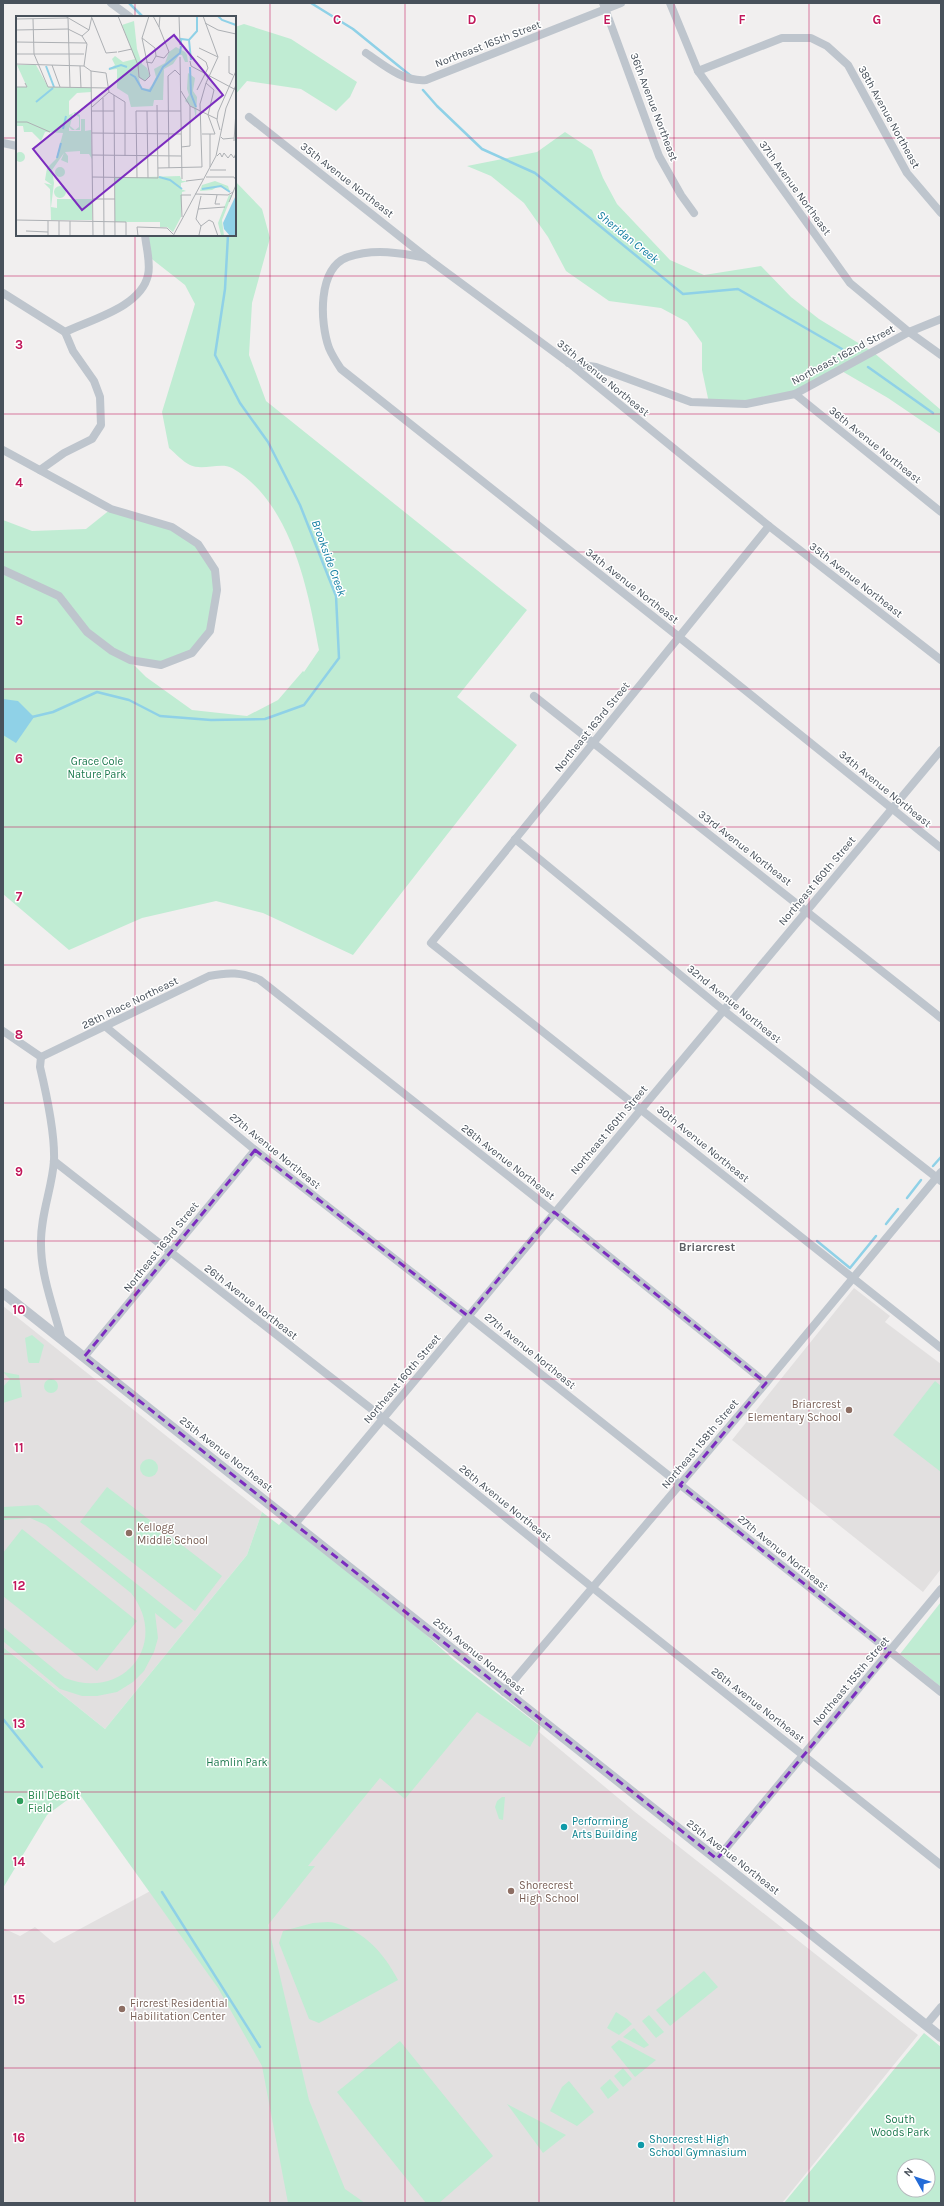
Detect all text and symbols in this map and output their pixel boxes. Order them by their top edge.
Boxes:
text: C [333,12,341,27]
text: D [468,12,477,27]
text: E [603,12,611,27]
text: F [738,12,746,27]
text: G [873,12,881,27]
inset map [16,16,236,236]
street label: Northeast 165th Street [433,18,543,70]
street label: 36th Avenue Northeast [627,51,681,163]
street label: 38th Avenue Northeast [855,63,923,171]
street label: 37th Avenue Northeast [756,138,834,238]
street label: 35th Avenue Northeast [298,140,396,220]
water label: Sheridan Creek [594,208,662,267]
street label: Northeast 162nd Street [789,322,897,388]
text: 3 [15,337,23,352]
street label: 35th Avenue Northeast [554,337,652,419]
street label: 36th Avenue Northeast [826,404,924,486]
text: 4 [15,475,23,490]
water label: Brookside Creek [309,518,350,599]
street label: 35th Avenue Northeast [807,540,905,620]
street label: 34th Avenue Northeast [583,546,681,626]
text: 5 [15,613,23,628]
street label: Northeast 163rd Street [552,679,632,775]
street label: 34th Avenue Northeast [836,748,934,830]
text: 6 [15,751,23,766]
park label: Grace Cole Nature Park [68,755,126,781]
street label: 33rd Avenue Northeast [696,808,794,888]
street label: Northeast 160th Street [776,834,858,928]
text: 7 [16,889,23,904]
street label: 32nd Avenue Northeast [684,962,784,1046]
street label: 28th Place Northeast [80,974,180,1032]
text: 8 [15,1027,23,1042]
street label: Northeast 160th Street [568,1083,650,1177]
street label: 30th Avenue Northeast [654,1103,752,1185]
street label: 27th Avenue Northeast [227,1110,323,1192]
street label: 28th Avenue Northeast [459,1121,557,1203]
text: 9 [15,1164,23,1179]
street label: Northeast 163rd Street [121,1199,201,1295]
district label: Briarcrest [679,1240,736,1254]
street label: 26th Avenue Northeast [202,1262,300,1342]
text: 10 [13,1302,25,1317]
street label: 27th Avenue Northeast [482,1310,578,1392]
street label: Northeast 160th Street [361,1332,443,1426]
street label: Northeast 158th Street [659,1397,741,1491]
place label: Briarcrest Elementary School [748,1398,841,1424]
marker: Briarcrest Elementary School [844,1405,854,1415]
street label: 25th Avenue Northeast [177,1414,275,1494]
text: 11 [14,1440,24,1455]
street label: 26th Avenue Northeast [456,1462,554,1544]
street label: 27th Avenue Northeast [735,1512,831,1594]
place label: Kellogg Middle School [137,1521,208,1547]
marker: Kellogg Middle School [124,1528,134,1538]
text: 12 [13,1578,25,1593]
street label: 25th Avenue Northeast [430,1615,528,1697]
street label: Northeast 155th Street [810,1634,892,1728]
street label: 26th Avenue Northeast [709,1665,807,1745]
text: 13 [13,1716,25,1731]
park label: Hamlin Park [206,1756,268,1769]
place label: Bill DeBolt Field [28,1789,80,1815]
marker: Bill DeBolt Field [15,1796,25,1806]
place label: Performing Arts Building [572,1815,638,1841]
street label: 25th Avenue Northeast [684,1817,782,1897]
marker: Performing Arts Building [559,1822,569,1832]
text: 14 [13,1854,25,1869]
place label: Shorecrest High School [519,1879,579,1905]
marker: Shorecrest High School [506,1886,516,1896]
text: 15 [13,1992,26,2007]
place label: Fircrest Residential Habilitation Center [130,1997,228,2023]
marker: Fircrest Residential Habilitation Center [117,2004,127,2014]
park label: South Woods Park [871,2113,929,2139]
text: 16 [13,2130,25,2145]
place label: Shorecrest High School Gymnasium [649,2133,747,2159]
marker: Shorecrest High School Gymnasium [636,2140,646,2150]
north arrow [896,2158,936,2198]
text: N [901,2165,916,2179]

